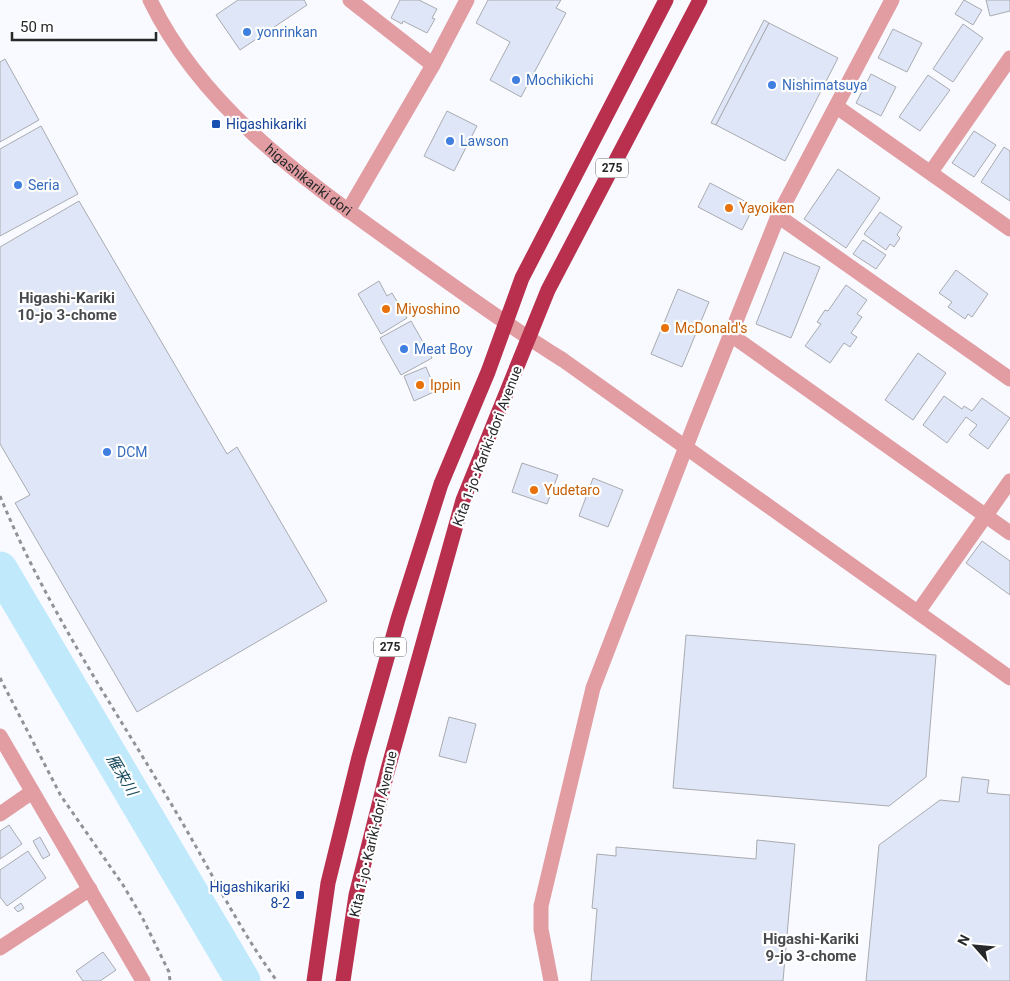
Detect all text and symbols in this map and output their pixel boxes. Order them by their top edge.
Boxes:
scale bar [12,10,156,42]
text: 50 m [20,18,54,36]
place label: yonrinkan [257,24,318,40]
marker: yonrinkan [241,26,253,38]
place label: Mochikichi [526,72,594,88]
marker: Mochikichi [510,74,522,86]
place label: Nishimatsuya [782,77,867,93]
marker: Nishimatsuya [766,79,778,91]
place label: Higashikariki [226,116,307,132]
marker: Higashikariki [210,118,222,130]
place label: Lawson [460,133,509,149]
marker: Lawson [444,135,456,147]
street label: higashikariki dori [262,141,355,219]
road number: 275 [596,158,628,178]
place label: Seria [28,177,60,193]
marker: Seria [12,179,24,191]
place label: Yayoiken [739,200,794,216]
marker: Yayoiken [723,202,735,214]
district label: Higashi-Kariki 10-jo 3-chome [17,289,117,324]
place label: Miyoshino [396,301,460,317]
marker: Miyoshino [380,303,392,315]
place label: McDonald's [675,320,748,336]
marker: McDonald's [659,322,671,334]
place label: Meat Boy [414,341,473,357]
marker: Meat Boy [398,343,410,355]
street label: Kita 1-jo･Kariki-dori Avenue [449,364,525,528]
place label: Ippin [430,377,461,393]
marker: Ippin [414,379,426,391]
place label: DCM [117,444,148,460]
marker: DCM [101,446,113,458]
place label: Yudetaro [544,482,600,498]
marker: Yudetaro [528,484,540,496]
road number: 275 [374,638,406,656]
street label: Kita 1-jo･Kariki-dori Avenue [346,749,400,919]
water label: 雁来川 [103,751,142,801]
place label: Higashikariki 8-2 [209,879,290,911]
marker: Higashikariki 8-2 [294,889,306,901]
north arrow [950,921,1000,971]
district label: Higashi-Kariki 9-jo 3-chome [763,930,859,965]
text: N [954,932,973,948]

